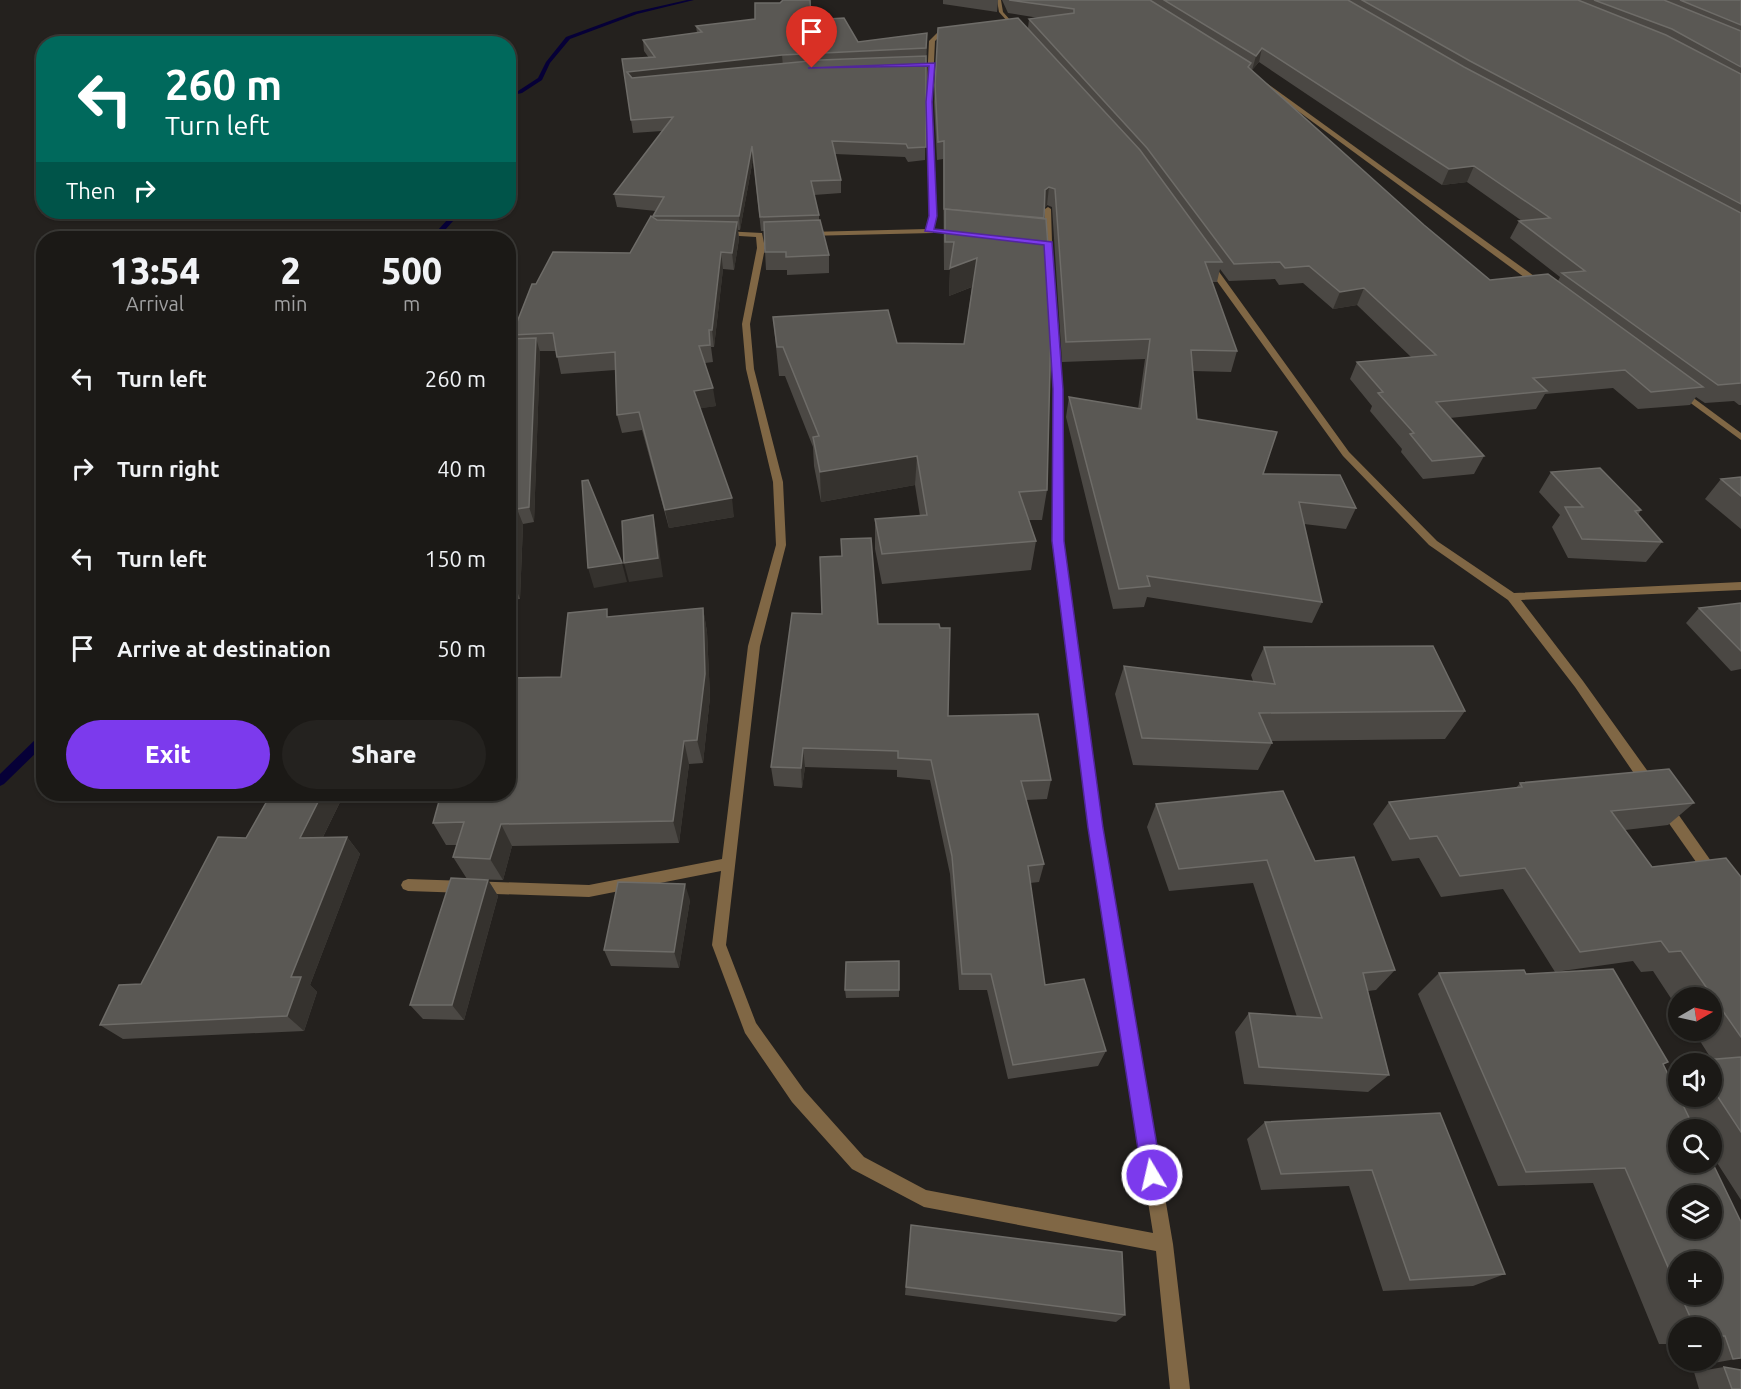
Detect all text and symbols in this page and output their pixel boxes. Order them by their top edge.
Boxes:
pin [786,6,837,68]
icon: arrive [795,15,828,48]
icon: left [66,60,144,138]
text: 260 m [165,61,282,108]
text: Turn left [165,110,269,140]
icon: right [128,174,161,207]
text: Then [66,178,116,203]
text: 13:54 [110,250,200,291]
text: 2 [280,250,301,291]
text: 500 [381,250,442,291]
text: Arrival [126,292,184,315]
text: min [274,292,307,315]
text: m [403,292,420,315]
icon: left [66,362,99,395]
text: Turn left [117,366,207,391]
text: 260 m [425,366,486,391]
icon: right [66,452,99,485]
text: Turn right [117,456,219,481]
text: 40 m [437,456,486,481]
icon: left [66,542,99,575]
text: Turn left [117,546,207,571]
text: 150 m [425,546,486,571]
icon: arrive [66,632,99,665]
text: Arrive at destination [117,636,331,661]
text: 50 m [437,636,486,661]
button: Exit [66,720,270,789]
button: Share [282,720,486,789]
north arrow [1668,987,1722,1041]
map controls [1668,987,1722,1371]
button: sound [1668,1053,1722,1107]
button: search [1668,1119,1722,1173]
position arrow [1120,1143,1184,1207]
button: layers [1668,1185,1722,1239]
button: + [1668,1251,1722,1305]
button: − [1668,1317,1722,1371]

